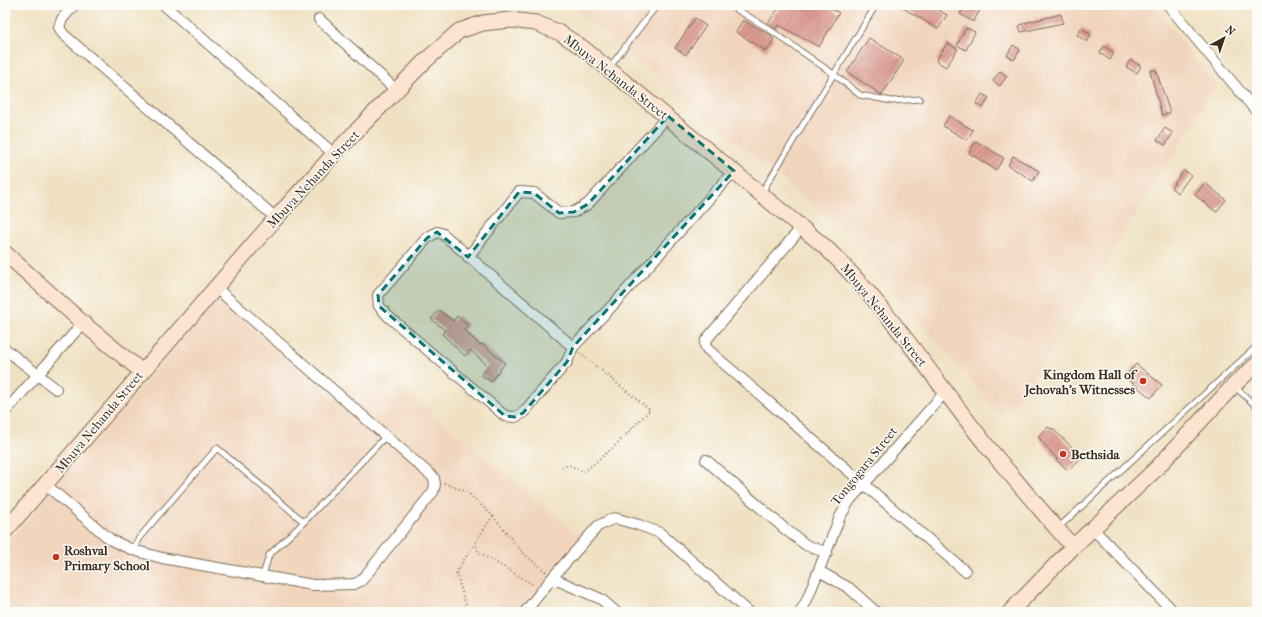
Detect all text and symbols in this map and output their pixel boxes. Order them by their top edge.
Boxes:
north arrow [1204,18,1244,58]
text: N [1223,23,1238,39]
street label: Mbuya Nehanda Street [561,32,671,123]
street label: Mbuya Nehanda Street [264,127,362,231]
street label: Mbuya Nehanda Street [838,260,930,370]
place label: Kingdom Hall of Jehovah’s Witnesses [1023,367,1138,398]
street label: Mbuya Nehanda Street [52,368,146,476]
marker: Kingdom Hall of Jehovah’s Witnesses [1138,376,1148,386]
street label: Tongogara Street [828,423,900,508]
place label: Bethsida [1071,447,1120,462]
marker: Bethsida [1058,449,1068,459]
place label: Roshval Primary School [64,543,150,574]
marker: Roshval Primary School [51,552,61,562]

